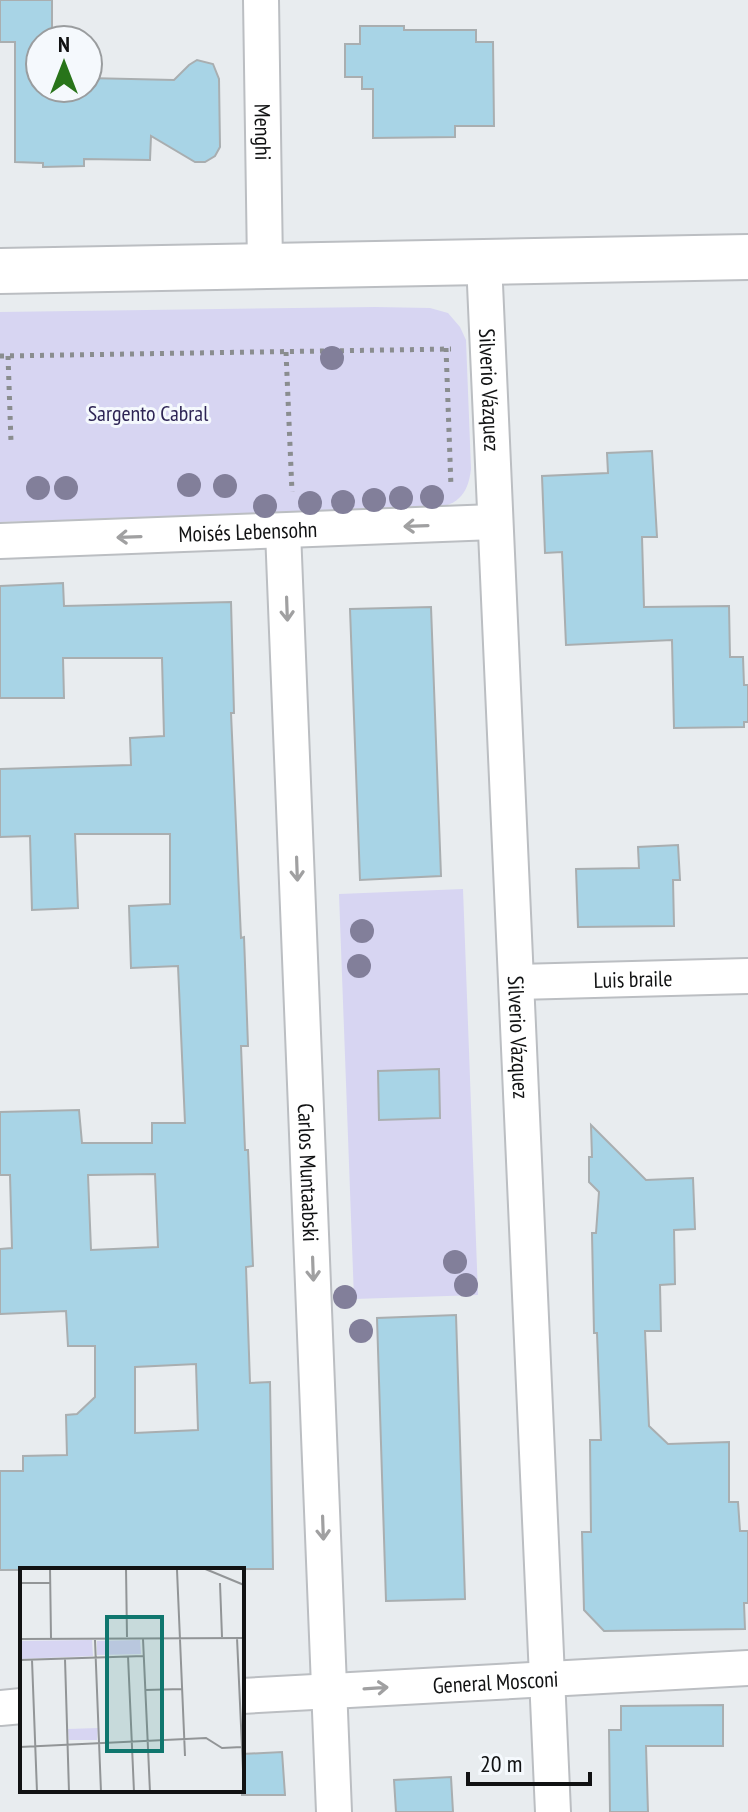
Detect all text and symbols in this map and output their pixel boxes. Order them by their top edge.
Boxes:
north arrow [24,24,104,104]
text: N [58,30,70,58]
street label: Menghi [249,103,277,161]
street label: Silverio Vázquez [473,328,506,452]
park label: Sargento Cabral [88,399,209,427]
street label: Moisés Lebensohn [178,515,318,548]
one-way arrow [403,518,430,533]
one-way arrow [116,529,143,544]
one-way arrow [279,595,294,622]
one-way arrow [289,855,304,882]
street label: Luis braile [593,964,673,994]
street label: Silverio Vázquez [502,975,535,1099]
street label: Carlos Muntaabski [292,1103,325,1242]
one-way arrow [305,1255,320,1282]
one-way arrow [316,1514,331,1541]
inset map [20,1568,244,1792]
street label: General Mosconi [432,1665,559,1699]
one-way arrow [362,1680,389,1695]
scale bar [468,1736,590,1786]
text: 20 m [480,1748,522,1779]

